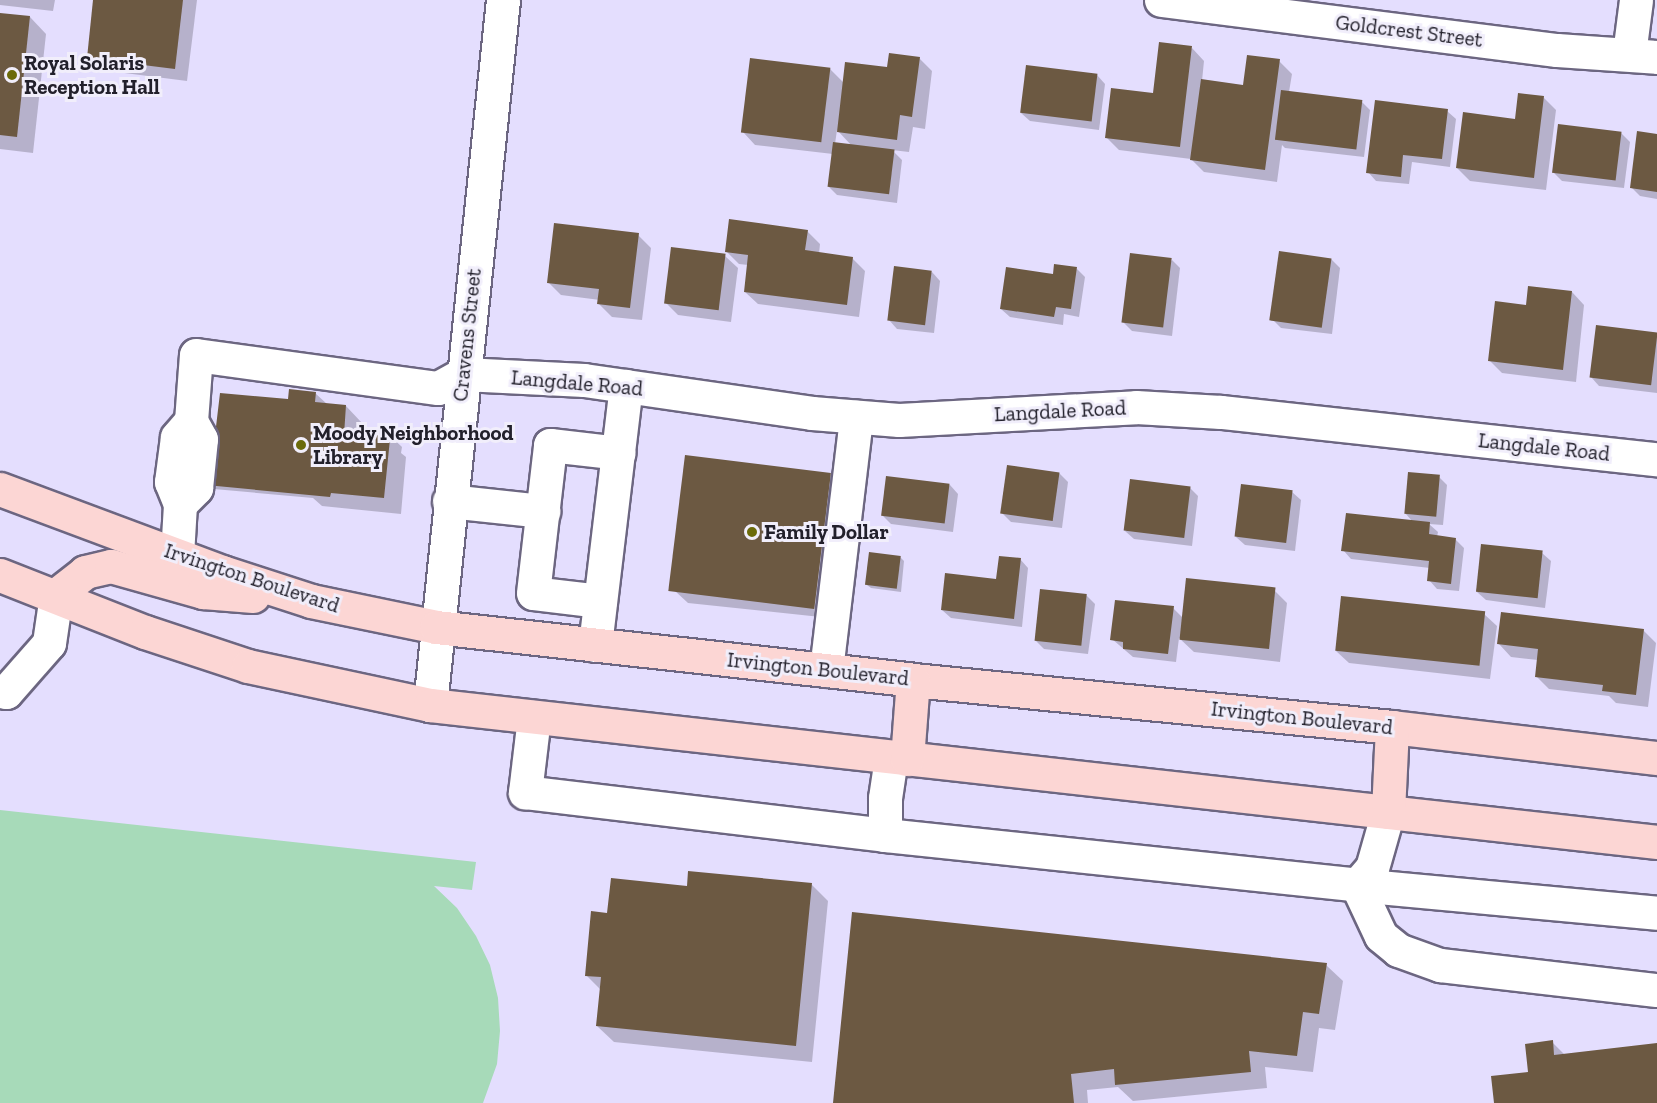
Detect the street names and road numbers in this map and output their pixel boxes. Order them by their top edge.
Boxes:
street label: Goldcrest Street [1334,9,1484,53]
street label: Cravens Street [447,267,487,403]
street label: Langdale Road [510,365,644,401]
street label: Langdale Road [993,395,1127,427]
street label: Langdale Road [1477,428,1611,466]
street label: Irvington Boulevard [161,538,343,618]
street label: Irvington Boulevard [726,647,910,691]
street label: Irvington Boulevard [1210,696,1394,740]

